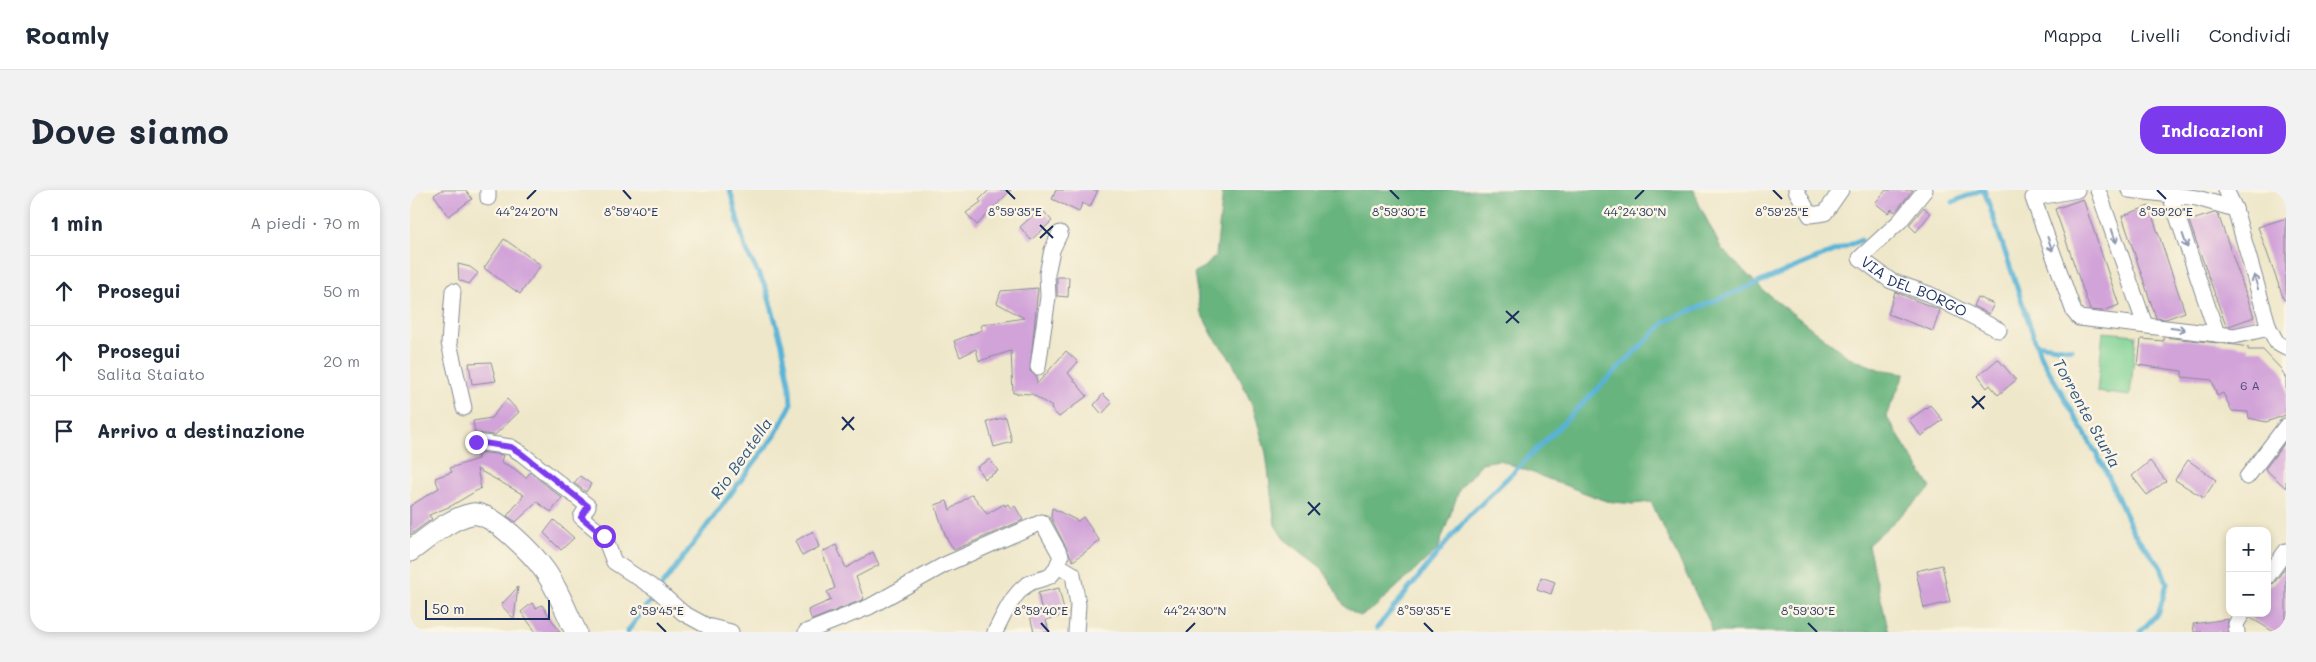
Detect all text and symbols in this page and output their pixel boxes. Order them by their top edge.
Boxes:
text: Roamly [25,19,109,50]
text: Mappa [2043,23,2102,47]
text: Livelli [2130,23,2181,47]
text: Condividi [2209,23,2291,47]
button: Indicazioni [2140,106,2286,154]
text: Dove siamo [30,107,229,153]
text: 44°24'20"N [496,203,558,219]
text: 8°59'40"E [604,203,658,219]
text: 8°59'35"E [988,203,1042,219]
text: 8°59'30"E [1372,203,1426,219]
text: 44°24'30"N [1604,203,1666,219]
text: 8°59'25"E [1755,203,1809,219]
text: 8°59'20"E [2139,203,2193,219]
text: 1 min [50,209,103,236]
text: A piedi · 70 m [250,212,360,233]
one-way arrow [2110,228,2119,243]
one-way arrow [2181,232,2191,248]
one-way arrow [2045,236,2055,252]
street label: VIA DEL BORGO [1857,251,1971,321]
one-way arrow [2250,274,2260,290]
icon: ahead [50,277,78,305]
text: Prosegui [97,278,181,303]
text: 50 m [323,280,360,301]
one-way arrow [2170,324,2186,334]
text: Prosegui [97,338,181,363]
icon: ahead [50,347,78,375]
text: 20 m [323,350,360,371]
water label: Torrente Sturla [2049,354,2126,471]
text: Salita Staiato [97,363,204,384]
house number: 6 A [2240,377,2260,393]
water label: Rio Beatella [705,413,776,502]
icon: arrive [50,417,78,445]
text: Arrivo a destinazione [97,418,305,443]
route end [465,431,488,454]
route start [593,525,616,548]
map controls [2226,527,2271,617]
button: + [2226,527,2271,572]
button: − [2226,572,2271,617]
scale bar [425,597,550,620]
text: 50 m [432,599,464,618]
text: 8°59'45"E [630,602,684,618]
text: 8°59'40"E [1014,602,1068,618]
text: 44°24'30"N [1164,602,1226,618]
text: 8°59'35"E [1397,602,1451,618]
text: 8°59'30"E [1781,602,1835,618]

